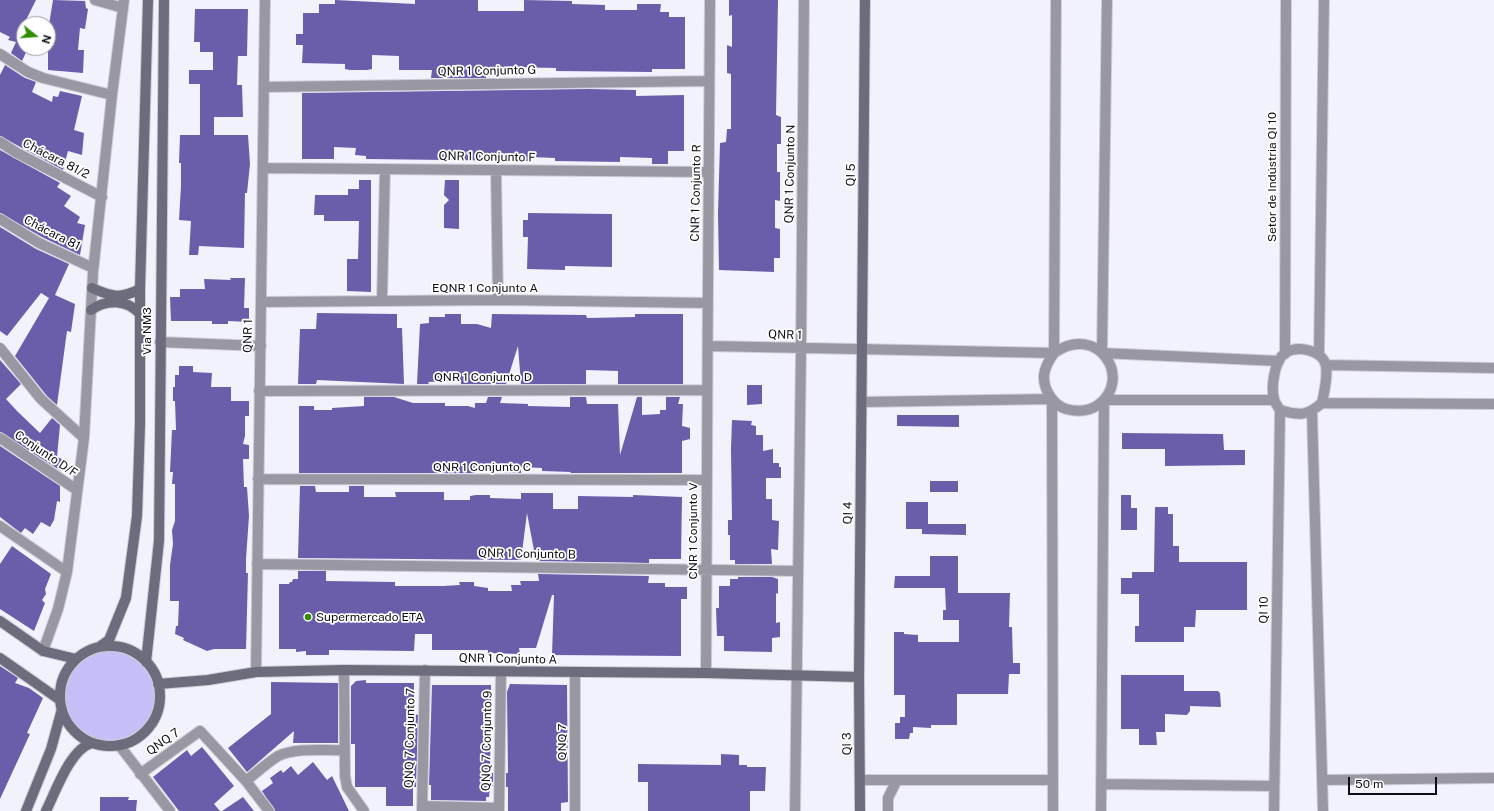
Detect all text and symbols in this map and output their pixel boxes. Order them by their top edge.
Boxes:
north arrow [16,16,56,56]
text: N [40,33,54,45]
street label: QNR 1 Conjunto G [438,63,536,79]
street label: Setor de Indústria QI 10 [1265,112,1279,242]
street label: QNR 1 Conjunto N [782,124,798,224]
street label: Chácara 81/2 [20,136,92,182]
street label: CNR 1 Conjunto R [688,144,704,242]
street label: QNR 1 Conjunto F [438,149,536,165]
street label: QI 5 [844,163,858,187]
street label: Chácara 81 [21,213,83,253]
street label: EQNR 1 Conjunto A [432,281,538,295]
street label: Via NM3 [140,307,154,355]
street label: QNR 1 [241,319,255,353]
street label: QNR 1 [768,327,802,343]
street label: QNR 1 Conjunto D [434,370,532,384]
street label: Conjunto D/F [12,428,80,480]
street label: QNR 1 Conjunto C [433,460,531,474]
street label: CNR 1 Conjunto V [686,482,700,580]
street label: QI 4 [841,501,855,525]
street label: QNR 1 Conjunto B [478,546,576,562]
street label: QI 10 [1257,596,1271,624]
place label: Supermercado ETA [316,610,424,624]
marker: Supermercado ETA [303,612,313,622]
street label: QNR 1 Conjunto A [459,651,557,667]
street label: QNQ 7 Conjunto 7 [402,688,418,788]
street label: QNQ 7 Conjunto 9 [479,691,495,791]
street label: QNQ 7 [555,723,569,761]
street label: QNQ 7 [144,725,182,759]
street label: QI 3 [840,732,854,756]
scale bar [1350,769,1439,795]
text: 50 m [1355,777,1383,791]

